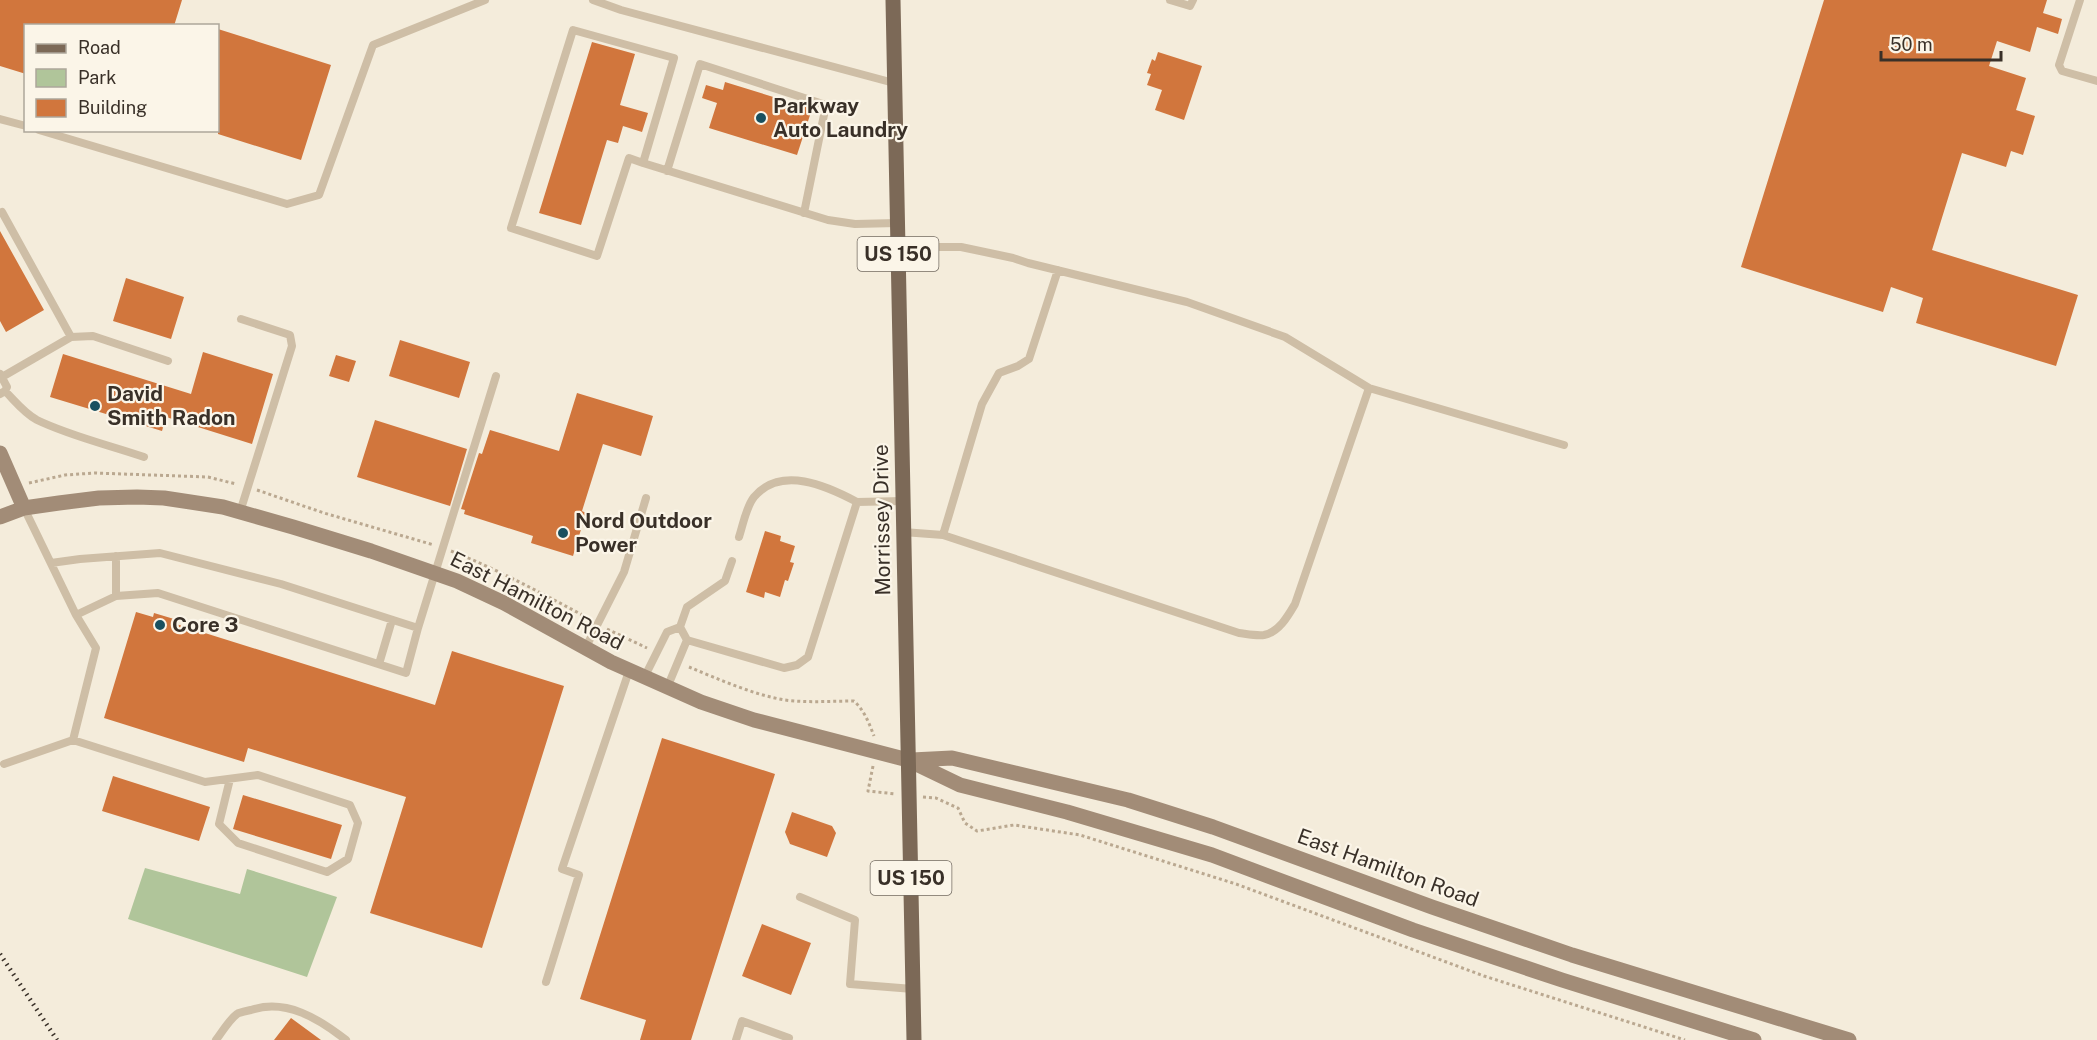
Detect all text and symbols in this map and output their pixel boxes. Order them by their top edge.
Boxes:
legend [24,24,219,132]
scale bar [1881,24,2001,62]
text: 50 m [1890,34,1933,55]
text: Road [78,37,121,58]
text: Park [78,67,116,88]
place label: Parkway Auto Laundry [773,93,908,142]
text: Building [78,97,147,118]
marker: Parkway Auto Laundry [754,111,768,125]
road number: US 150 [858,237,938,271]
place label: David Smith Radon [107,381,236,430]
marker: David Smith Radon [88,399,102,413]
street label: Morrissey Drive [868,444,895,596]
place label: Nord Outdoor Power [575,508,712,557]
marker: Nord Outdoor Power [556,526,570,540]
street label: East Hamilton Road [446,546,628,655]
place label: Core 3 [172,612,239,637]
marker: Core 3 [153,618,167,632]
street label: East Hamilton Road [1294,823,1482,912]
road number: US 150 [870,861,952,895]

